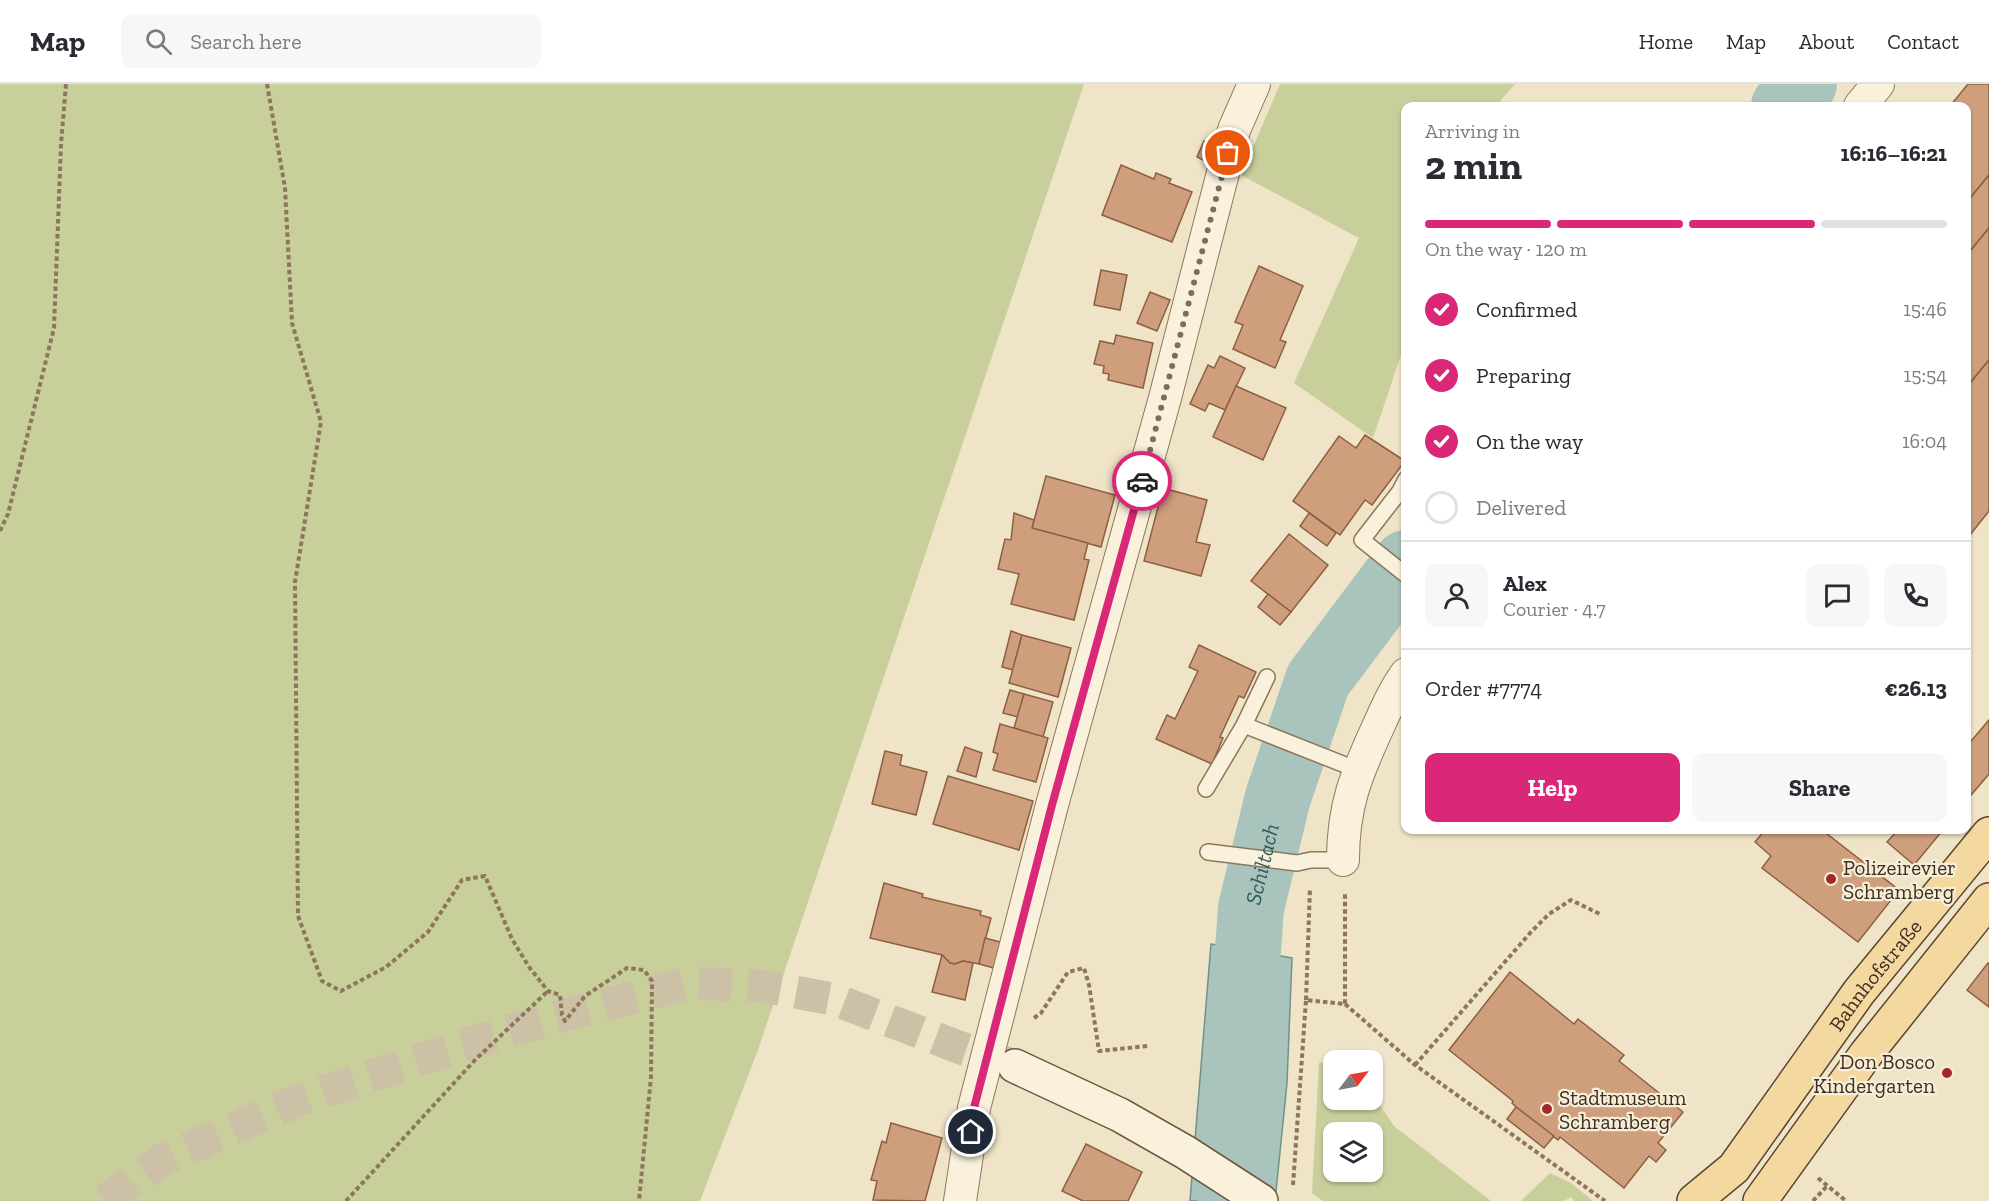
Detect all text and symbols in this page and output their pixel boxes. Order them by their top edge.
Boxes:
search box [121,14,541,68]
text: Map [30,25,85,58]
icon: search [142,25,175,58]
text: Search here [190,28,302,55]
text: Home [1639,29,1693,54]
text: Map [1726,29,1766,54]
text: About [1799,29,1854,54]
text: Contact [1887,29,1959,54]
text: Arriving in [1425,119,1520,143]
pin [1202,127,1253,178]
icon: bag [1211,136,1244,169]
text: 16:16–16:21 [1841,140,1947,167]
text: 2 min [1425,142,1522,189]
text: On the way · 120 m [1425,237,1587,261]
icon: check [1425,293,1458,326]
text: Confirmed [1476,296,1577,323]
text: 15:46 [1903,297,1947,321]
icon: check [1425,359,1458,392]
text: Preparing [1476,362,1571,389]
text: 15:54 [1904,363,1947,387]
icon: check [1425,425,1458,458]
text: On the way [1476,428,1583,455]
text: 16:04 [1902,429,1947,453]
courier [1112,451,1172,511]
icon: car [1126,465,1159,498]
text: Delivered [1476,494,1566,521]
button: person [1425,564,1488,627]
button: chat [1806,564,1869,627]
button: phone [1884,564,1947,627]
text: Alex [1503,570,1547,597]
text: Courier · 4.7 [1503,597,1606,621]
text: Order #7774 [1425,675,1542,702]
text: €26.13 [1885,675,1947,702]
button: Help [1425,753,1680,822]
button: Share [1692,753,1947,822]
water label: Schiltach [1239,821,1285,907]
place label: Polizeirevier Schramberg [1843,855,1956,904]
marker: Polizeirevier Schramberg [1824,872,1838,886]
street label: Bahnhofstraße [1823,914,1927,1035]
place label: Don Bosco Kindergarten [1813,1049,1935,1098]
north arrow [1323,1050,1383,1110]
map controls [1323,1050,1383,1182]
marker: Don Bosco Kindergarten [1940,1066,1954,1080]
place label: Stadtmuseum Schramberg [1559,1085,1686,1134]
marker: Stadtmuseum Schramberg [1540,1102,1554,1116]
pin [945,1106,996,1157]
icon: home [954,1115,987,1148]
button: layers [1323,1122,1383,1182]

